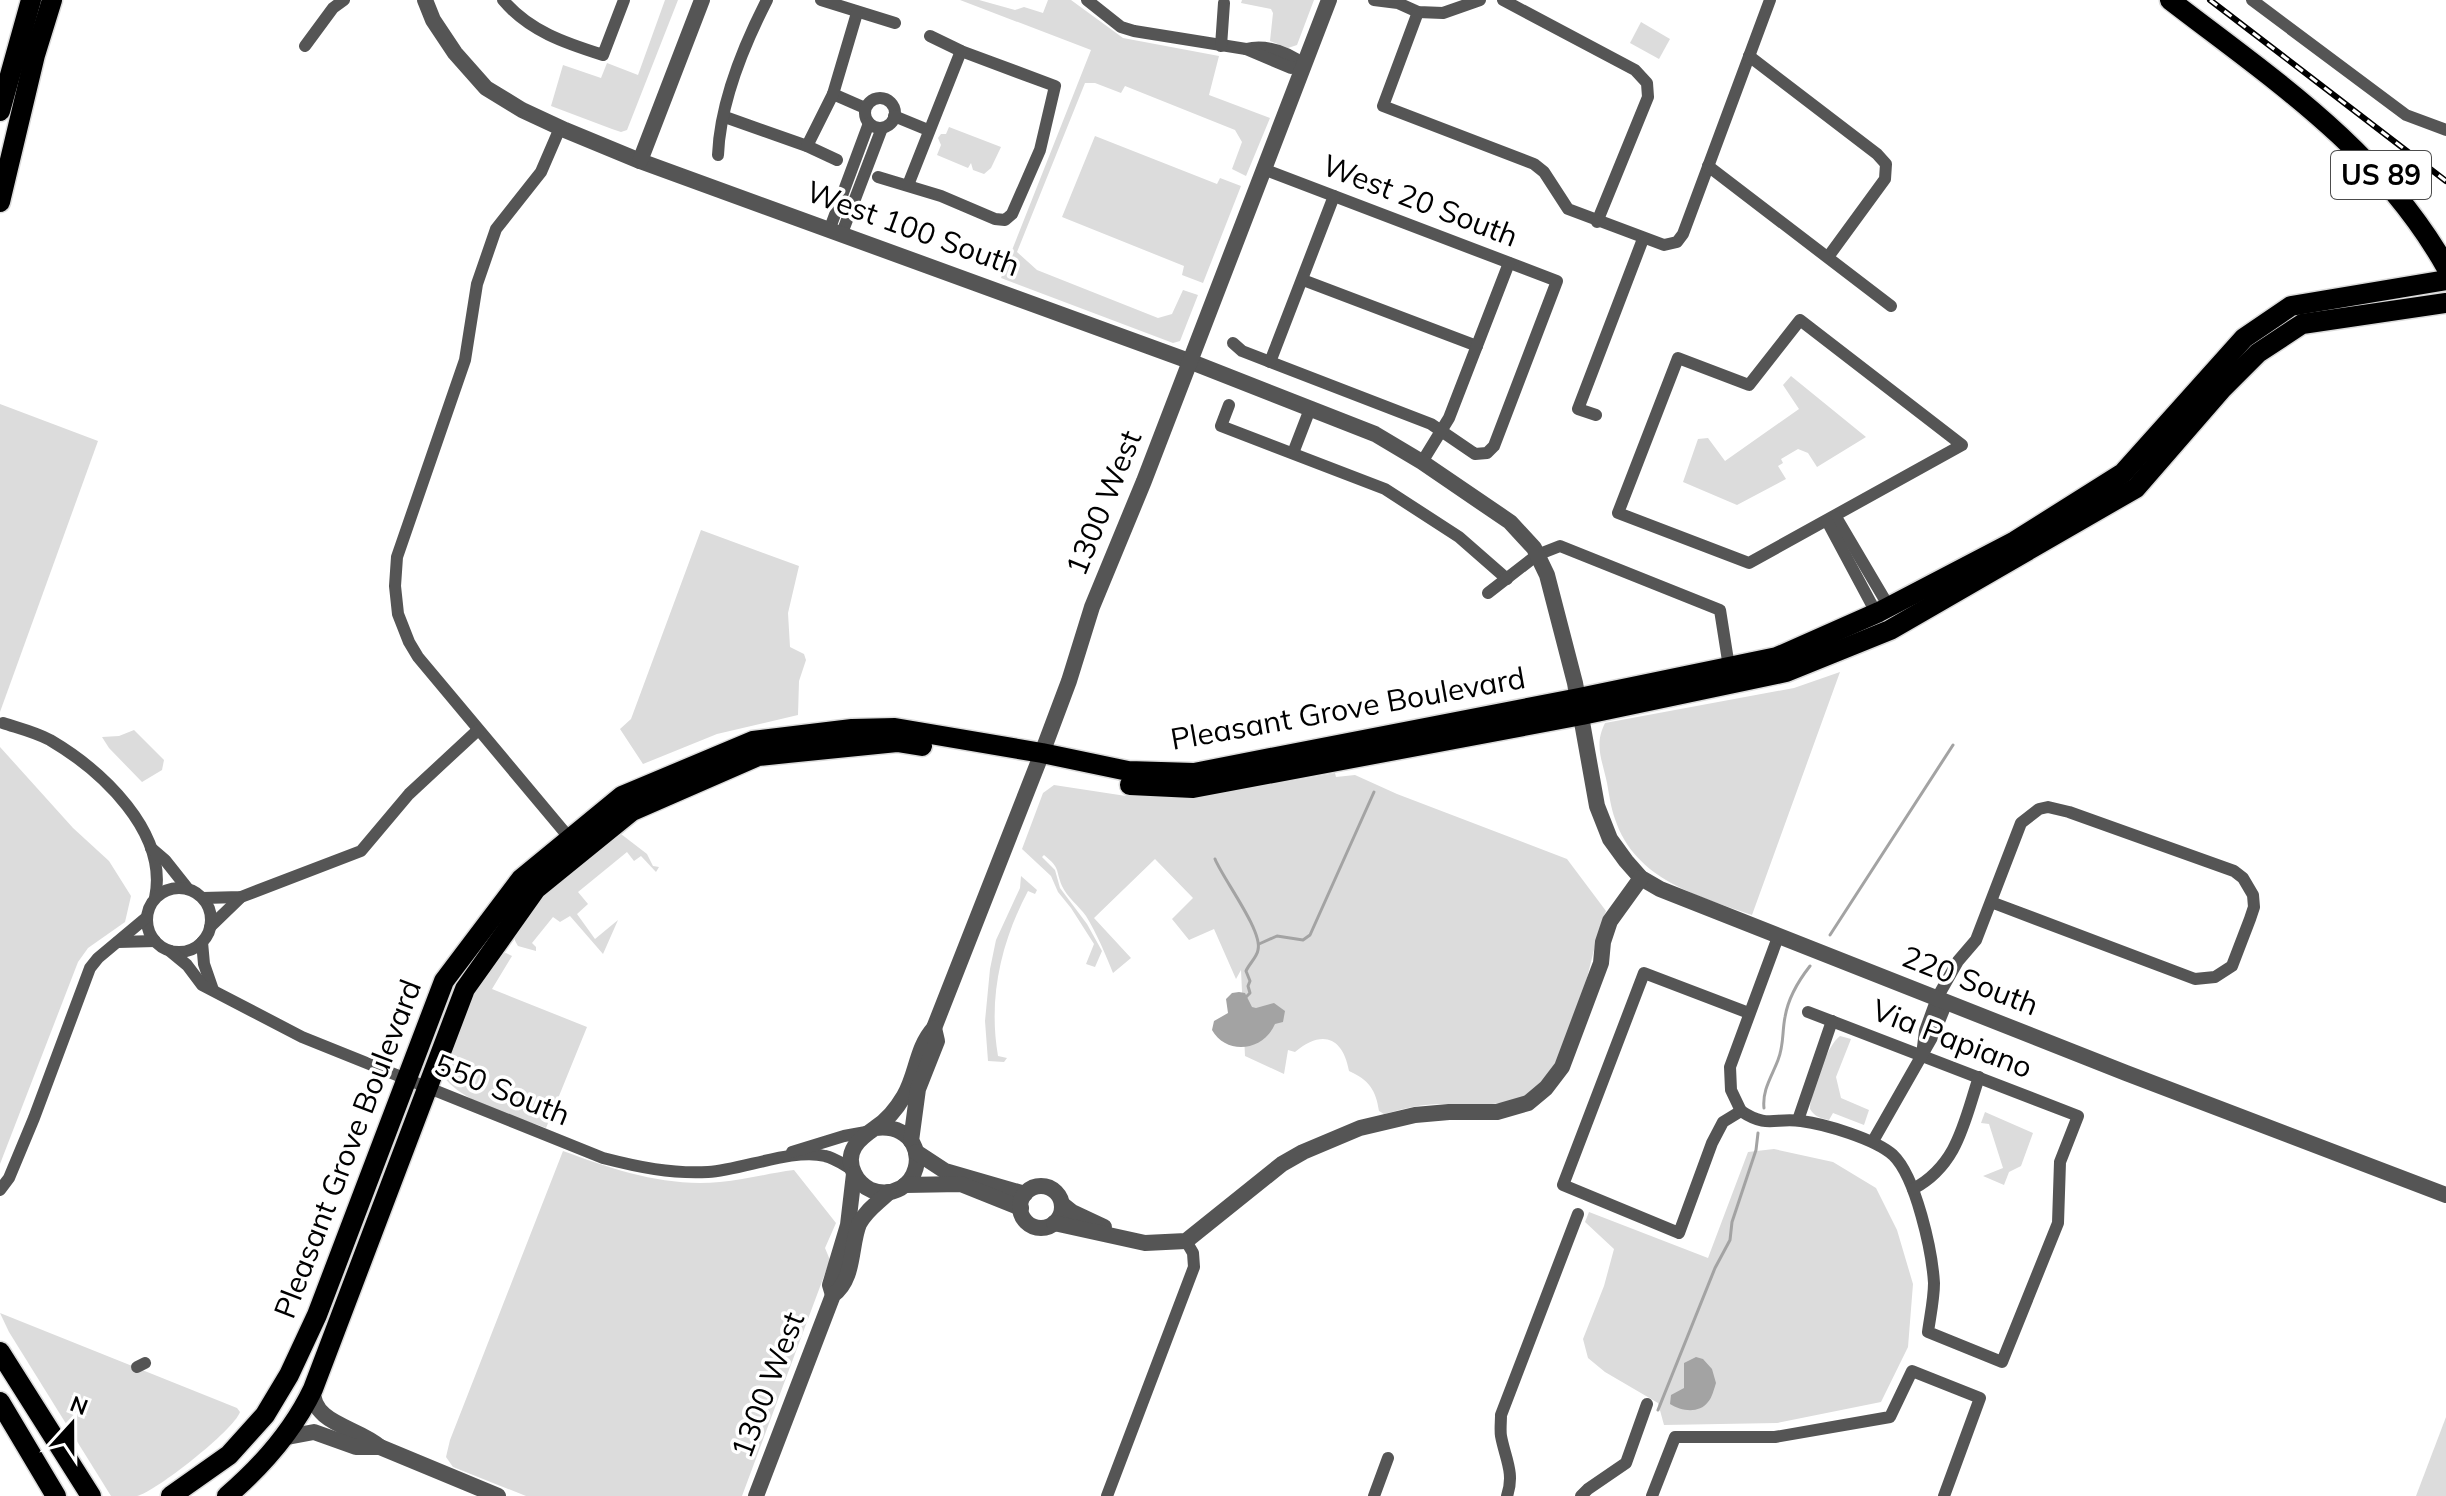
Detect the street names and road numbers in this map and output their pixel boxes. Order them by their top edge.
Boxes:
street label: West 20 South [1317,145,1523,255]
road number: US 89 [2331,151,2431,199]
street label: West 100 South [802,172,1025,284]
street label: 1300 West [1057,425,1149,581]
street label: Pleasant Grove Boulevard [1167,658,1528,758]
street label: 220 South [1897,937,2044,1023]
street label: Pleasant Grove Boulevard [265,974,429,1323]
street label: Via Papiano [1867,990,2038,1086]
street label: 550 South [429,1045,576,1133]
street label: 1300 West [722,1306,812,1463]

